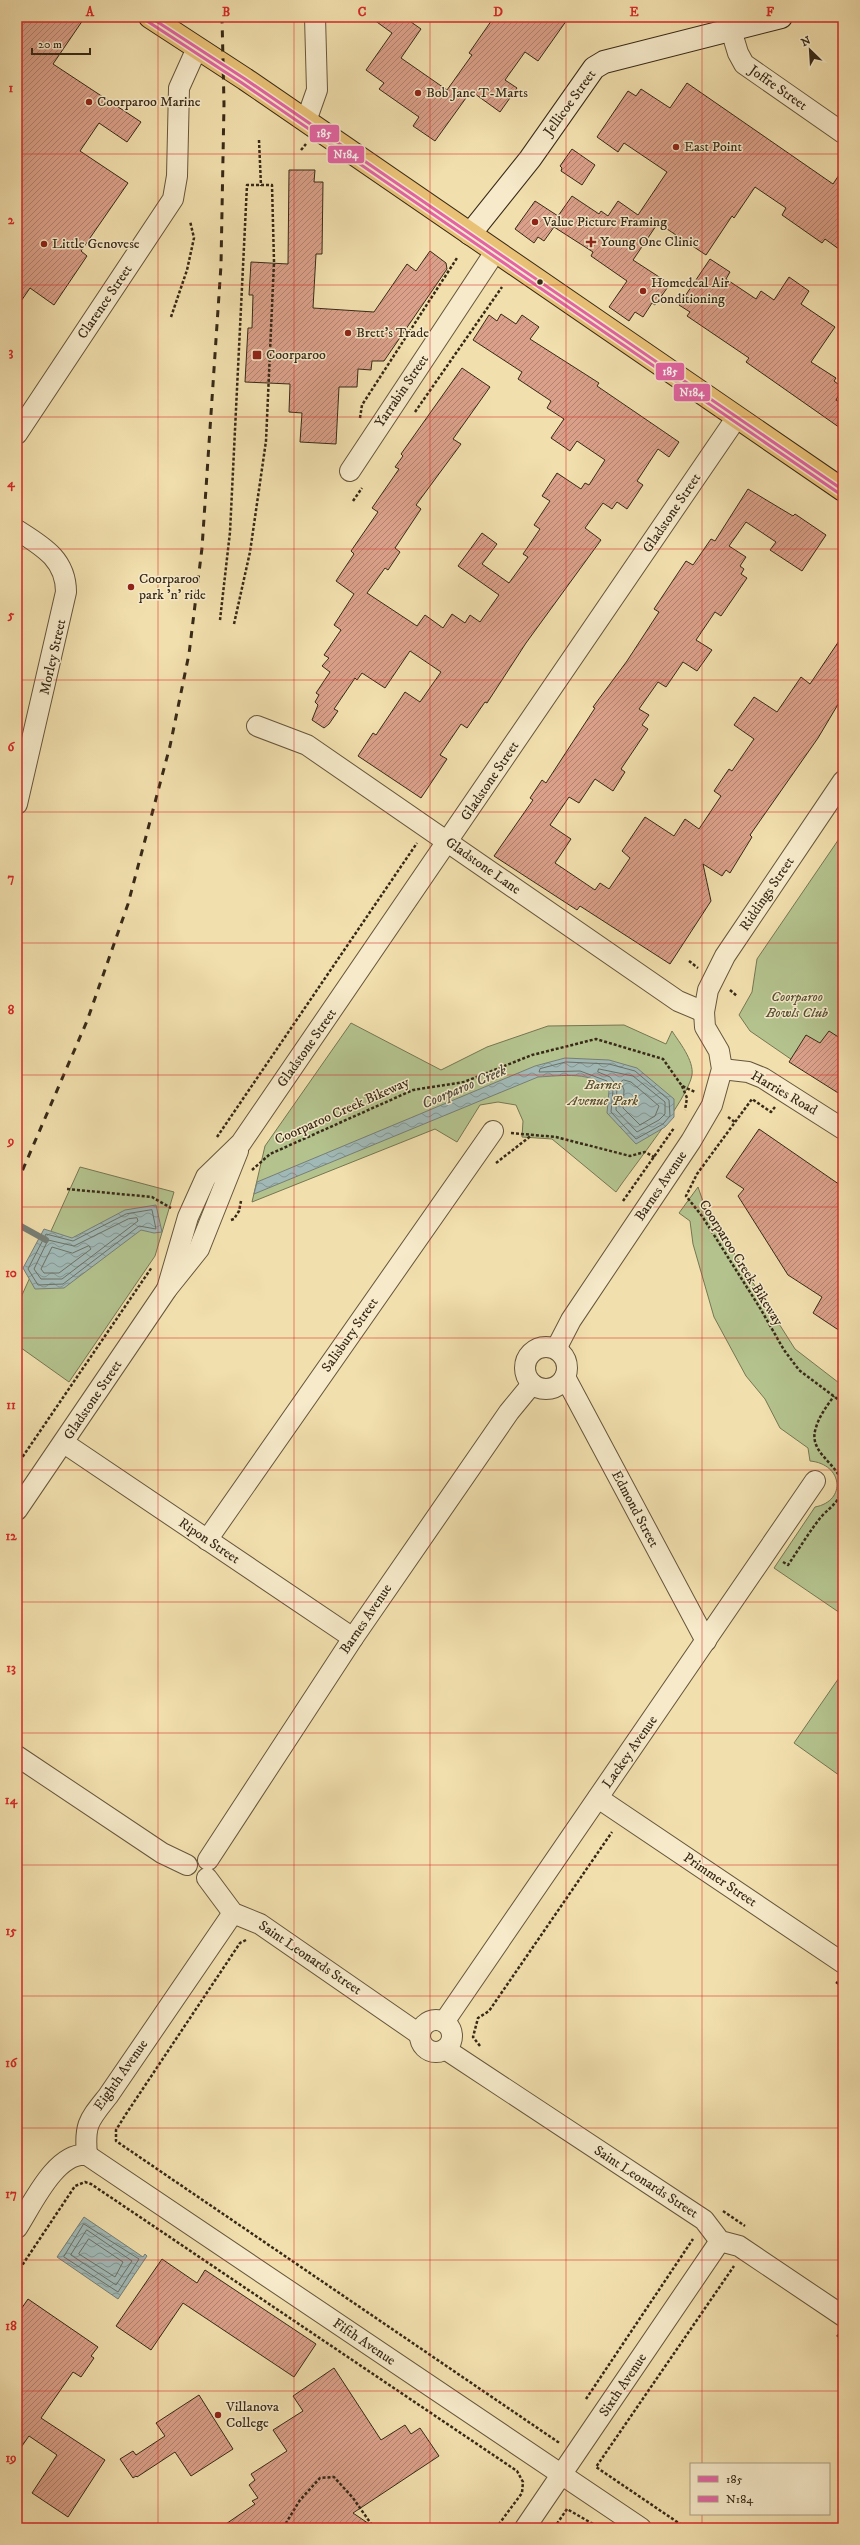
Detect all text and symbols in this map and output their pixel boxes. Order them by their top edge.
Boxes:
text: A [85,4,95,20]
text: B [222,4,230,20]
text: C [358,4,367,20]
text: D [493,4,503,20]
text: E [629,4,639,20]
text: F [766,4,775,20]
scale bar [32,30,90,56]
north arrow [790,30,830,70]
text: N [799,34,813,50]
text: 20 m [38,37,62,52]
street label: Joffre Street [744,60,811,115]
street label: Jellicoe Street [539,66,600,141]
text: 1 [9,80,14,96]
place label: Bob Jane T-Marts [426,84,528,102]
marker: Bob Jane T-Marts [413,88,423,98]
place label: Coorparoo Marine [97,93,201,111]
marker: Coorparoo Marine [84,97,94,107]
line badge: 185 [309,124,340,143]
text: 185 [316,127,332,141]
place label: East Point [684,138,743,156]
marker: East Point [671,142,681,152]
line badge: N184 [327,145,365,164]
text: N184 [334,148,359,162]
text: 2 [8,212,15,228]
place label: Value Picture Framing [542,213,667,231]
marker: Value Picture Framing [530,217,540,227]
place label: Young One Clinic [600,233,699,251]
place label: Little Genovese [52,235,140,253]
marker: Young One Clinic [585,236,597,248]
marker: Little Genovese [39,239,49,249]
street label: Clarence Street [74,261,137,343]
place label: Homedeal Air Conditioning [651,274,730,308]
unlabelled marker [535,277,545,287]
marker: Homedeal Air Conditioning [638,286,648,296]
place label: Brett's Trade [356,324,429,342]
marker: Brett's Trade [343,328,353,338]
text: 3 [9,344,14,360]
place label: Coorparoo [266,346,326,364]
marker: Coorparoo [251,349,263,361]
street label: Yarrabin Street [371,351,433,431]
line badge: 185 [655,362,685,381]
text: 185 [662,365,678,379]
line badge: N184 [673,383,711,402]
text: N184 [680,386,705,400]
street label: Gladstone Street [639,469,705,556]
text: 4 [6,475,15,492]
place label: Coorparoo park 'n' ride [138,570,206,604]
marker: Coorparoo park 'n' ride [126,582,136,592]
text: 5 [7,607,15,623]
street label: Morley Street [36,617,71,697]
street label: Gladstone Street [457,737,523,824]
text: 6 [8,739,16,755]
street label: Gladstone Lane [442,833,524,899]
street label: Riddings Street [736,853,799,934]
text: 7 [8,870,15,886]
park label: Coorparoo Bowls Club [765,988,828,1022]
text: 8 [8,1002,15,1018]
street label: Gladstone Street [273,1005,341,1091]
water label: Coorparoo Creek [419,1060,510,1113]
street label: Harries Road [747,1067,821,1119]
street label: Coorparoo Creek Bikeway [272,1073,412,1149]
park label: Barnes Avenue Park [566,1076,638,1110]
text: 9 [7,1133,14,1149]
street label: Barnes Avenue [631,1147,691,1225]
street label: Coorparoo Creek Bikeway [695,1197,787,1330]
text: 10 [5,1265,17,1281]
street label: Salisbury Street [318,1294,383,1376]
street label: Gladstone Street [60,1356,126,1443]
text: 11 [6,1397,16,1413]
street label: Edmond Street [607,1467,663,1551]
street label: Ripon Street [175,1514,244,1568]
text: 12 [5,1528,17,1544]
street label: Barnes Avenue [336,1580,396,1658]
text: 13 [6,1660,16,1676]
street label: Lackey Avenue [598,1712,662,1792]
text: 14 [5,1792,18,1809]
street label: Primmer Street [680,1849,761,1912]
street label: Saint Leonards Street [255,1917,365,1999]
text: 15 [5,1923,17,1939]
street label: Eighth Avenue [90,2036,152,2114]
text: 16 [5,2055,18,2071]
street label: Saint Leonards Street [591,2142,702,2223]
text: 17 [5,2186,17,2202]
street label: Fifth Avenue [329,2314,399,2370]
text: 18 [5,2318,17,2334]
street label: Sixth Avenue [595,2350,651,2420]
place label: Villanova College [225,2398,279,2432]
marker: Villanova College [213,2410,223,2420]
text: 19 [5,2450,17,2466]
legend [690,2463,830,2515]
text: 185 [726,2472,742,2487]
text: N184 [726,2492,754,2507]

